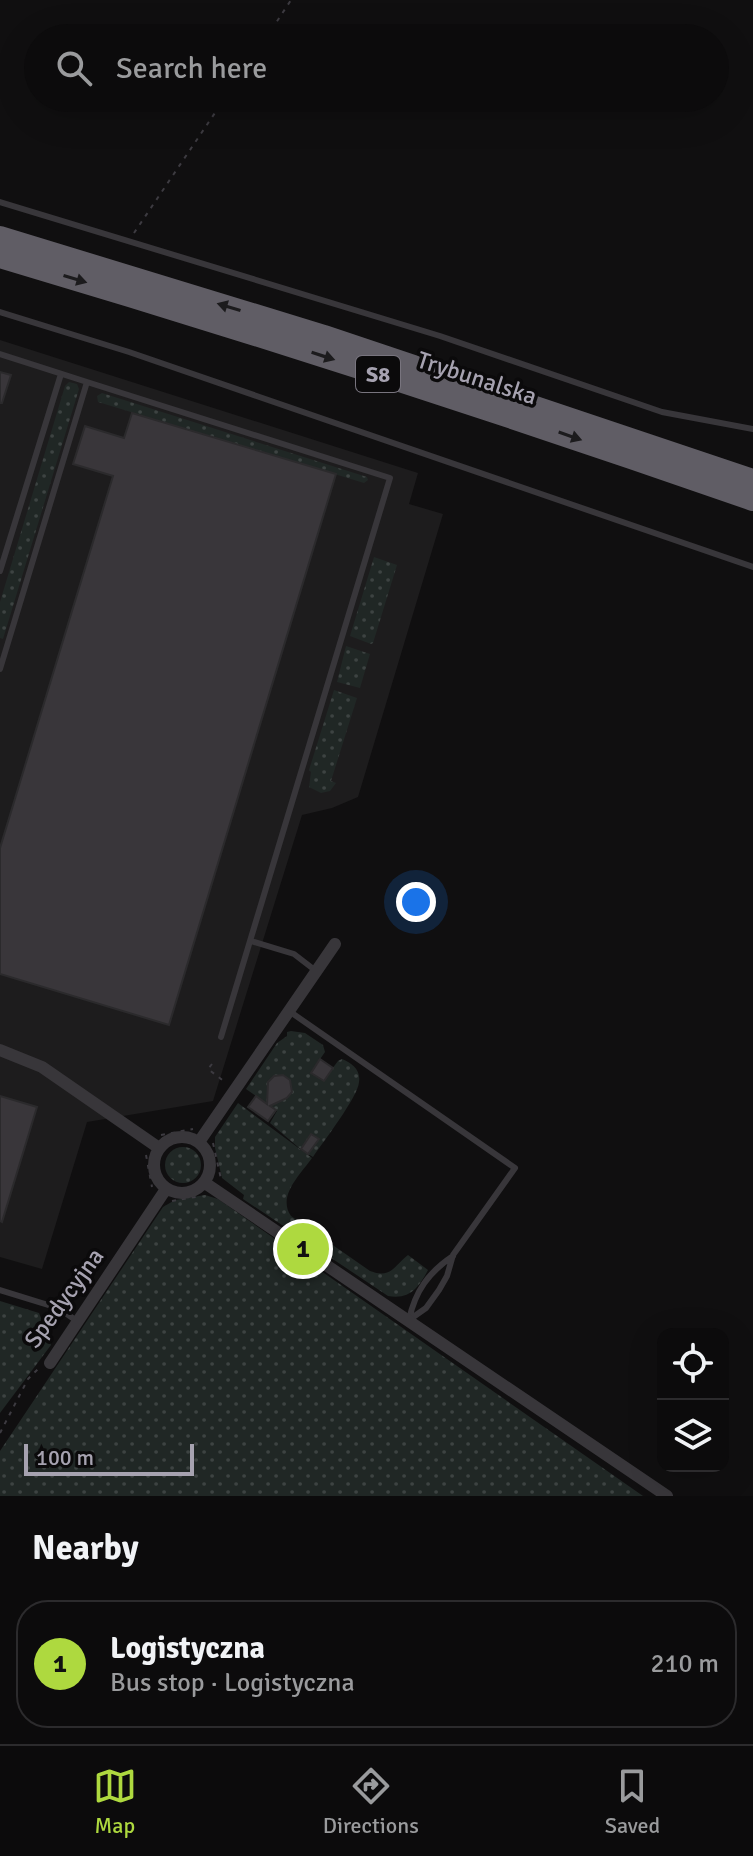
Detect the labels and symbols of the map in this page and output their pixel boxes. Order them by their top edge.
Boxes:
one-way arrow [63,273,87,286]
one-way arrow [217,300,241,313]
street label: Trybunalska [413,345,541,411]
one-way arrow [311,350,335,363]
road number: S8 [356,356,400,392]
one-way arrow [559,431,583,443]
your location [396,882,436,922]
pin: 1 [277,1219,329,1279]
street label: Spedycyjna [18,1242,110,1354]
scale bar [24,1440,194,1476]

